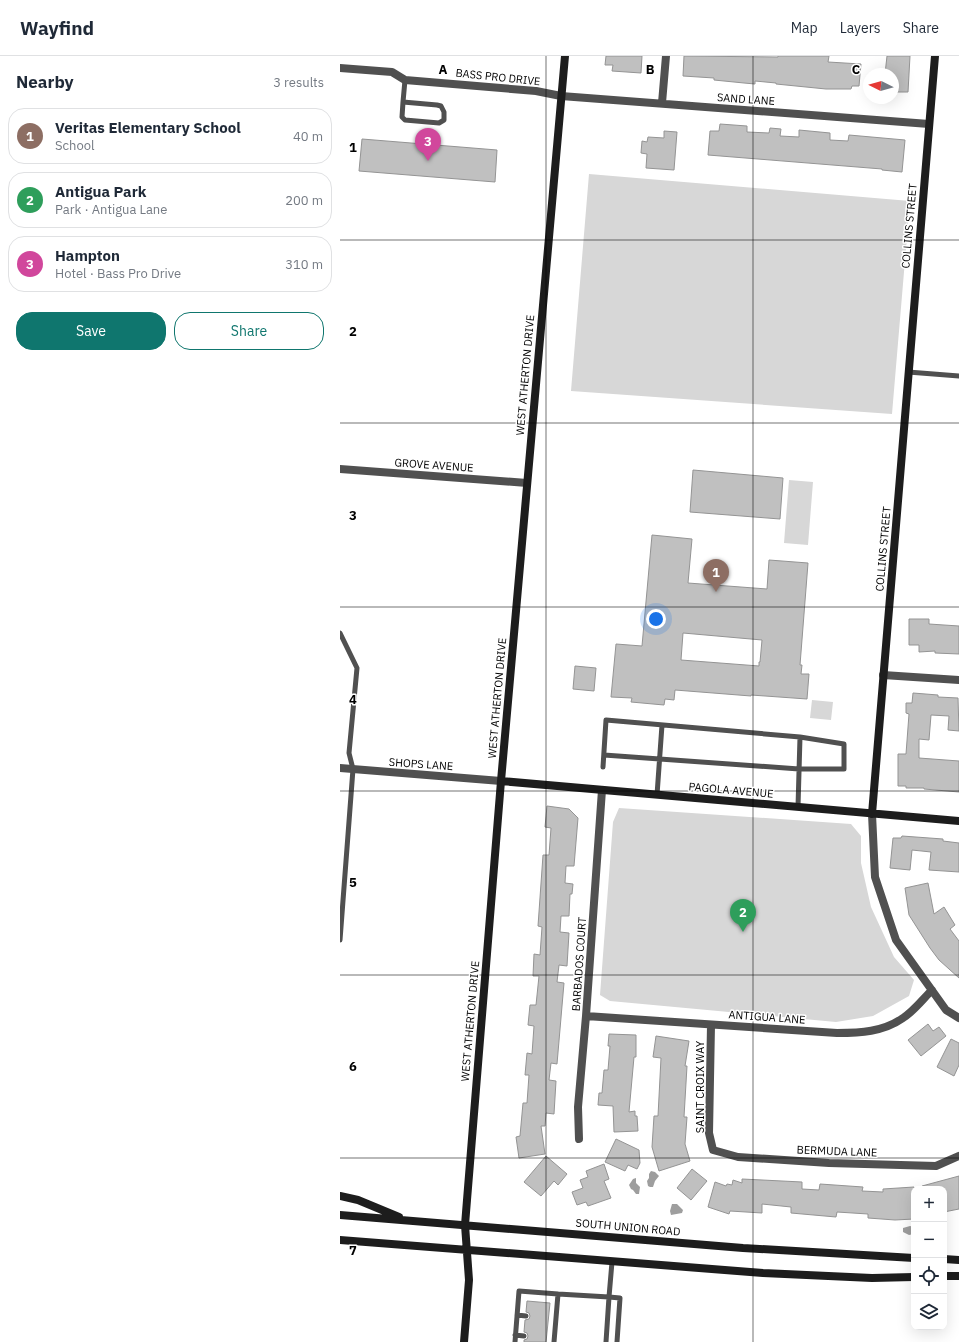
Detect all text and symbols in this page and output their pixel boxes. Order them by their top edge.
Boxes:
text: Wayfind [20,16,94,40]
text: Map [791,19,818,37]
text: Layers [840,19,881,37]
text: Share [903,19,939,37]
text: A [439,61,448,78]
text: B [646,61,655,78]
text: C [852,61,861,78]
street label: BASS PRO DRIVE [455,66,541,88]
north arrow [863,68,899,104]
text: Nearby [16,71,74,93]
text: 3 results [273,74,324,91]
street label: SAND LANE [716,90,776,108]
text: Veritas Elementary School [55,118,241,137]
text: 1 [26,128,34,145]
text: 40 m [293,128,323,145]
pin: 3 [415,128,441,161]
text: School [55,137,95,154]
text: 1 [349,139,357,156]
text: Antigua Park [55,182,146,201]
street label: COLLINS STREET [898,182,920,269]
text: 2 [26,192,34,209]
text: 200 m [285,192,323,209]
text: Park · Antigua Lane [55,201,167,218]
text: Hampton [55,246,120,265]
text: 3 [26,256,34,273]
text: 310 m [285,256,323,273]
text: Hotel · Bass Pro Drive [55,265,181,282]
button: Save [16,312,166,350]
button: Share [174,312,324,350]
street label: WEST ATHERTON DRIVE [513,314,537,436]
text: 2 [349,323,357,340]
street label: GROVE AVENUE [394,455,474,475]
street label: COLLINS STREET [872,505,894,592]
text: 3 [349,507,357,524]
pin: 1 [703,559,729,592]
your location [646,609,666,629]
street label: WEST ATHERTON DRIVE [485,637,509,759]
text: 4 [349,691,357,708]
street label: SHOPS LANE [388,755,454,773]
street label: PAGOLA AVENUE [688,779,774,801]
text: 5 [349,874,357,891]
pin: 2 [730,899,756,932]
street label: BARBADOS COURT [569,916,589,1012]
street label: WEST ATHERTON DRIVE [458,960,482,1082]
street label: ANTIGUA LANE [728,1007,806,1027]
street label: SAINT CROIX WAY [693,1040,707,1133]
text: 6 [349,1058,357,1075]
street label: BERMUDA LANE [796,1143,878,1159]
map controls [911,1186,947,1330]
button: + [911,1186,947,1222]
street label: SOUTH UNION ROAD [575,1215,681,1239]
button: − [911,1222,947,1258]
text: 7 [349,1242,357,1259]
button: locate [911,1258,947,1294]
button: layers [911,1294,947,1330]

